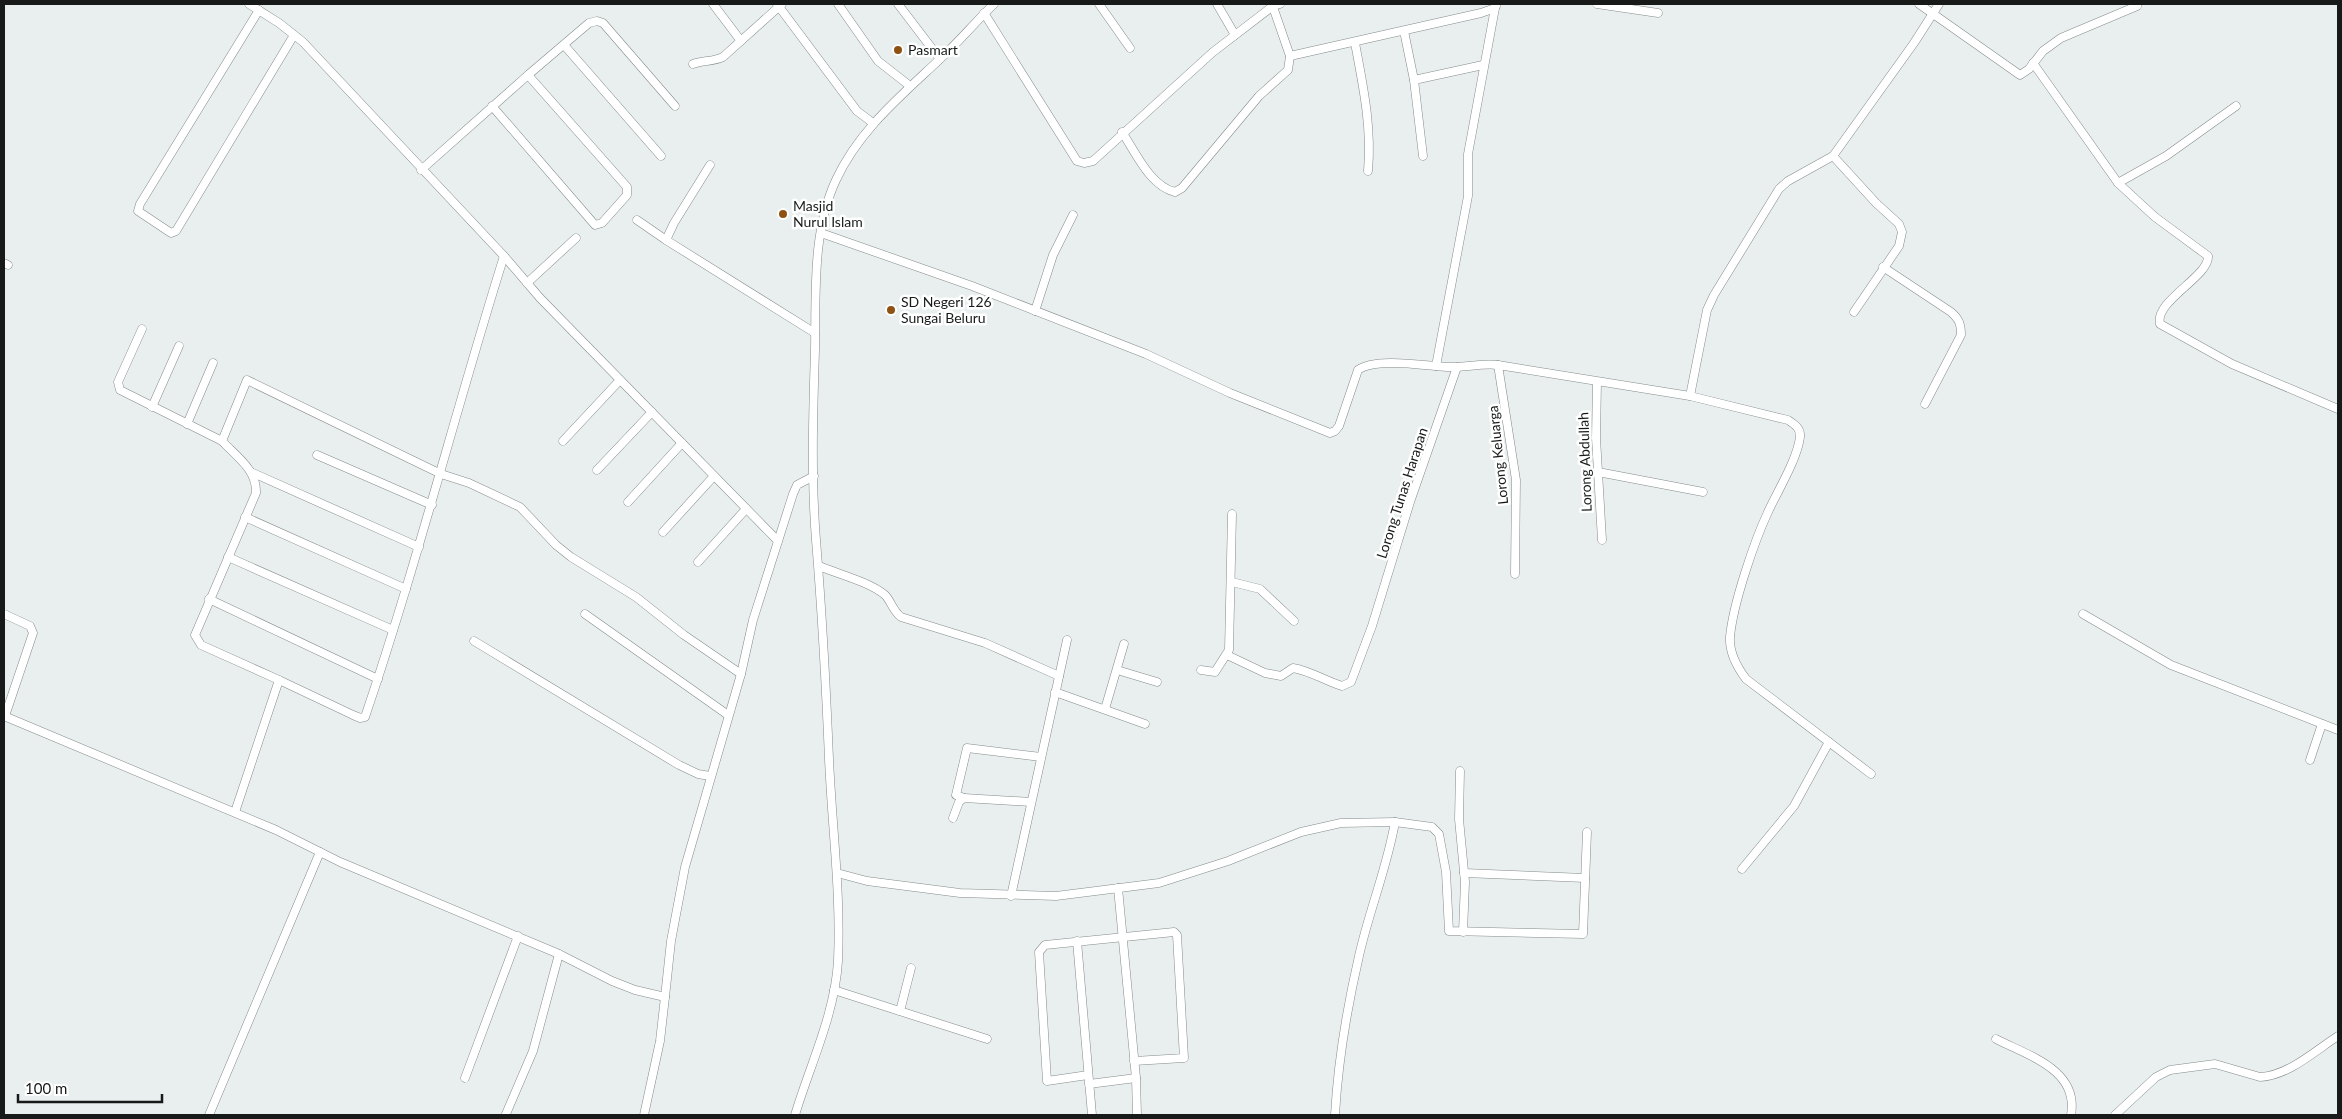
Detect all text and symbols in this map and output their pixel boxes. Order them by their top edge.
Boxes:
place label: Pasmart [908,41,958,58]
marker: Pasmart [892,44,904,56]
place label: Masjid Nurul Islam [793,197,863,230]
marker: Masjid Nurul Islam [777,208,789,220]
place label: SD Negeri 126 Sungai Beluru [901,293,992,326]
marker: SD Negeri 126 Sungai Beluru [885,304,897,316]
street label: Lorong Keluarga [1484,405,1511,505]
street label: Lorong Abdullah [1574,412,1595,512]
street label: Lorong Tunas Harapan [1372,425,1431,560]
scale bar [18,1072,161,1104]
text: 100 m [25,1079,67,1097]

